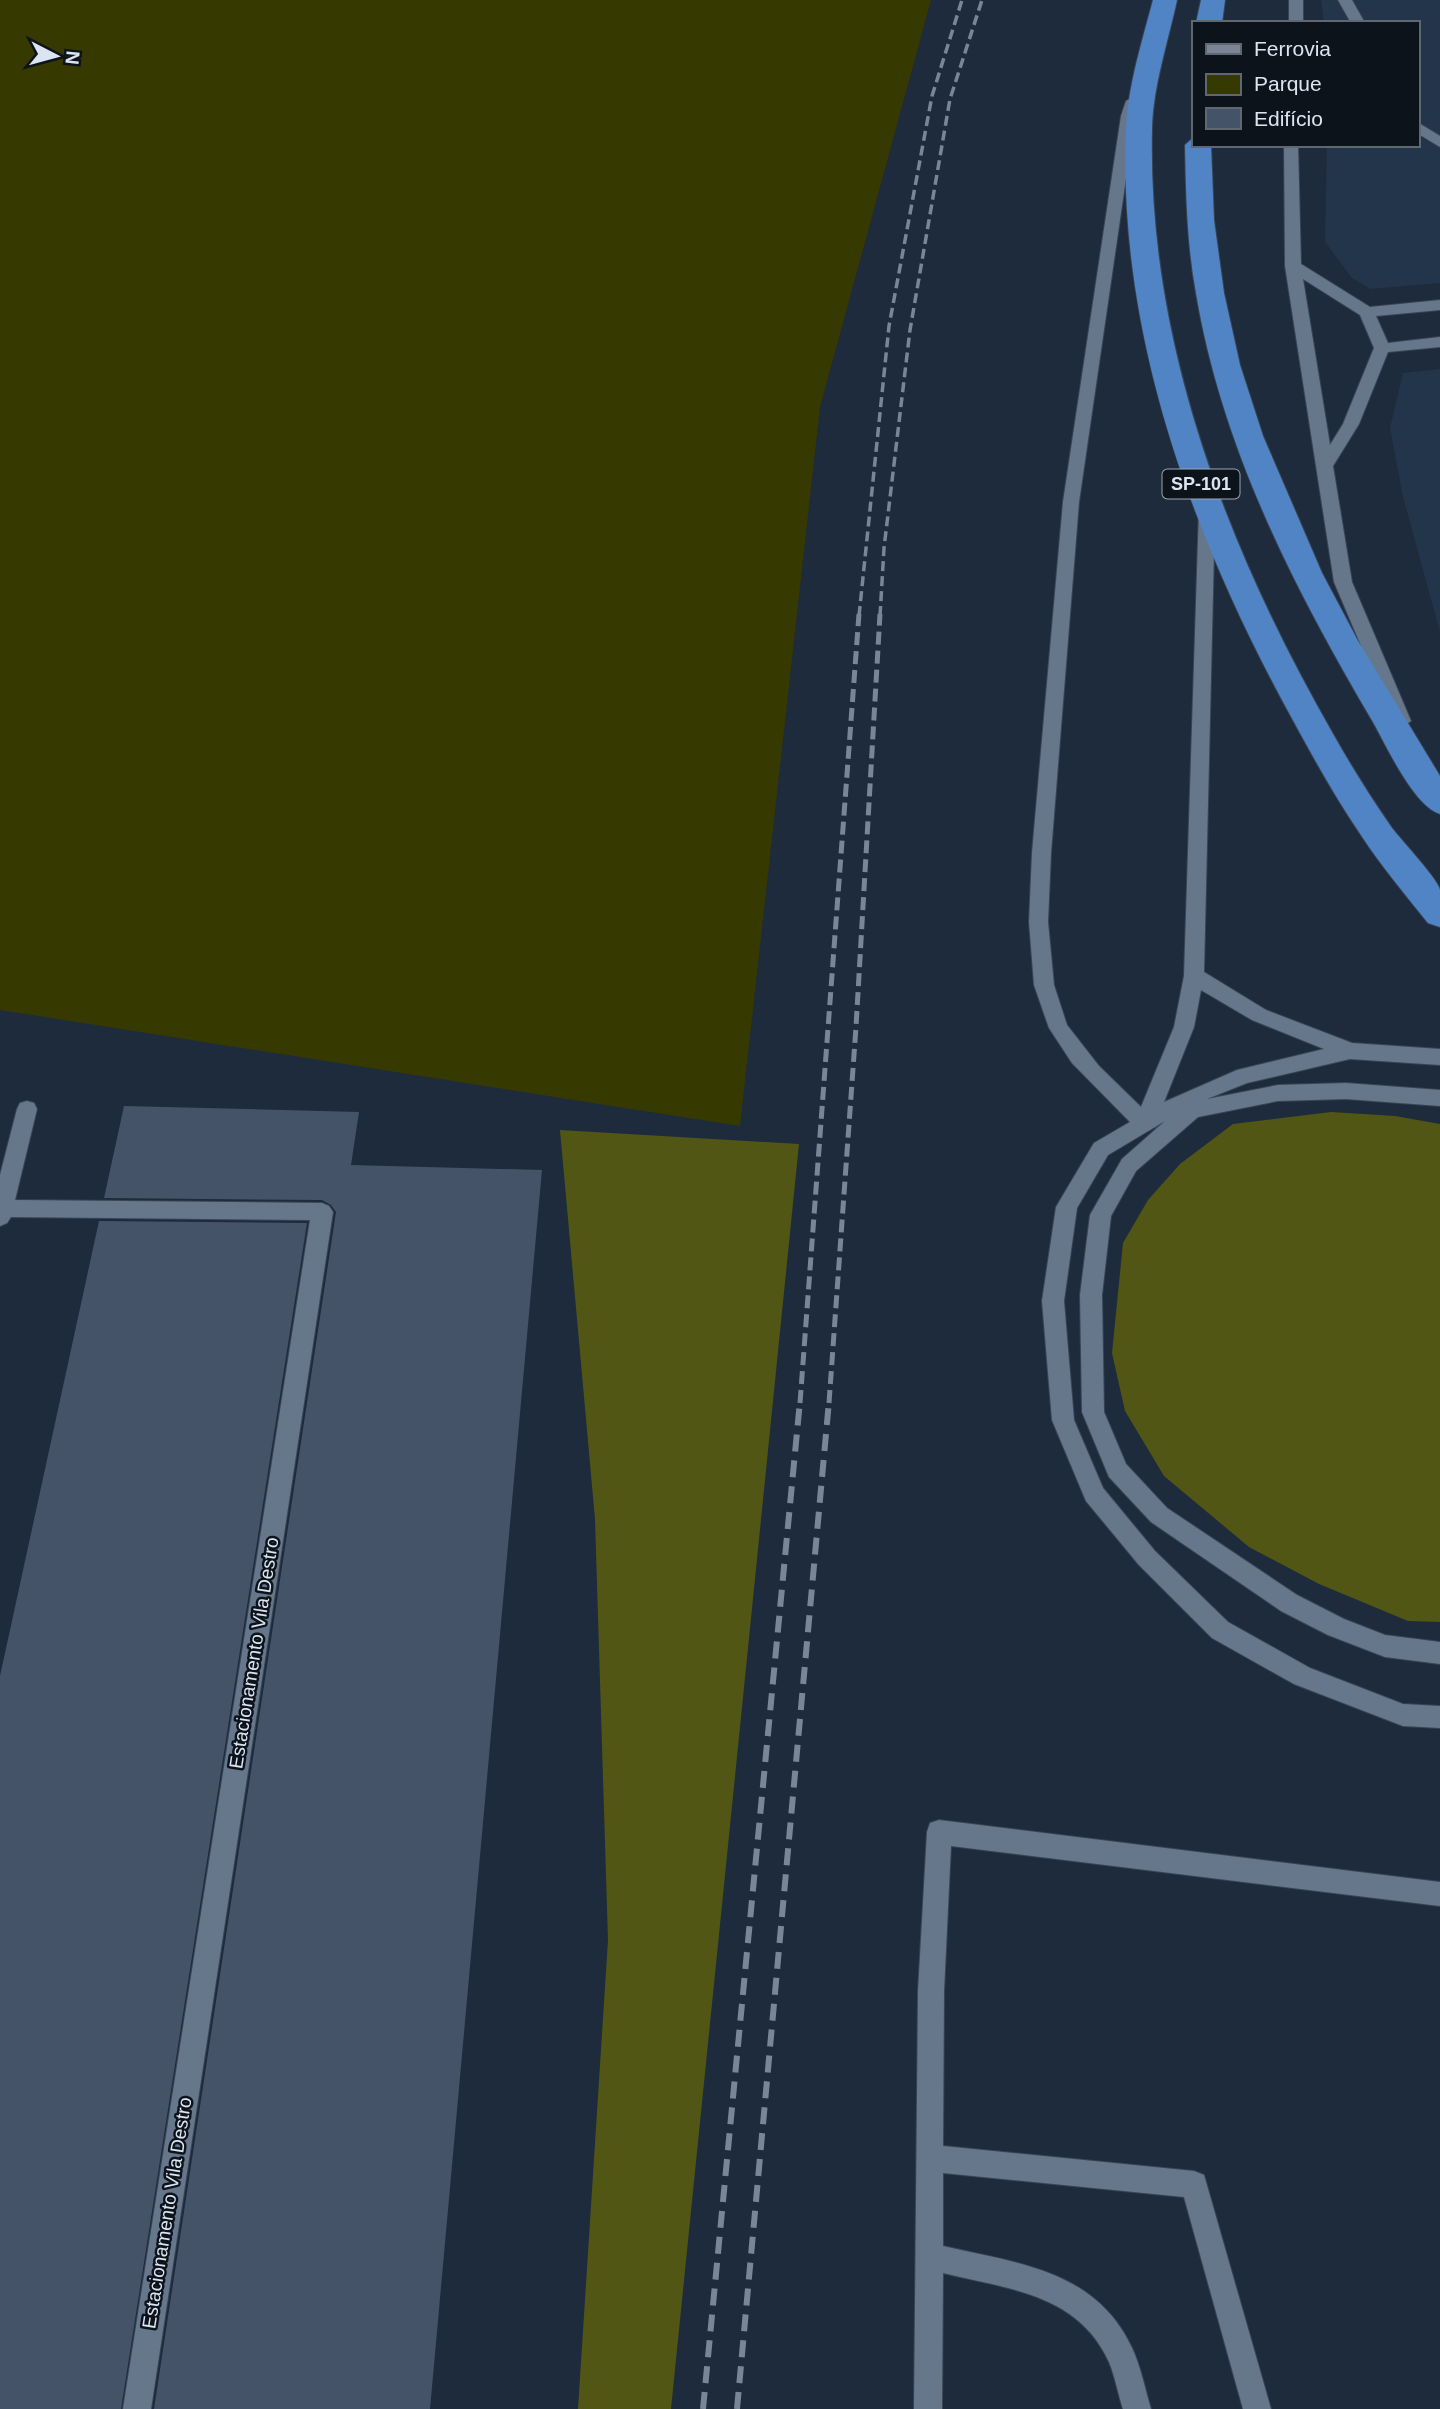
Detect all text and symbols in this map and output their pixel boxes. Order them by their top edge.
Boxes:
north arrow [21,21,91,91]
legend [1192,21,1419,147]
text: Ferrovia [1254,37,1331,60]
text: N [61,50,84,66]
text: Parque [1254,72,1322,95]
text: Edifício [1254,107,1323,130]
road number: SP-101 [1162,470,1240,498]
street label: Estacionamento Vila Destro [225,1536,283,1770]
street label: Estacionamento Vila Destro [138,2096,196,2330]

